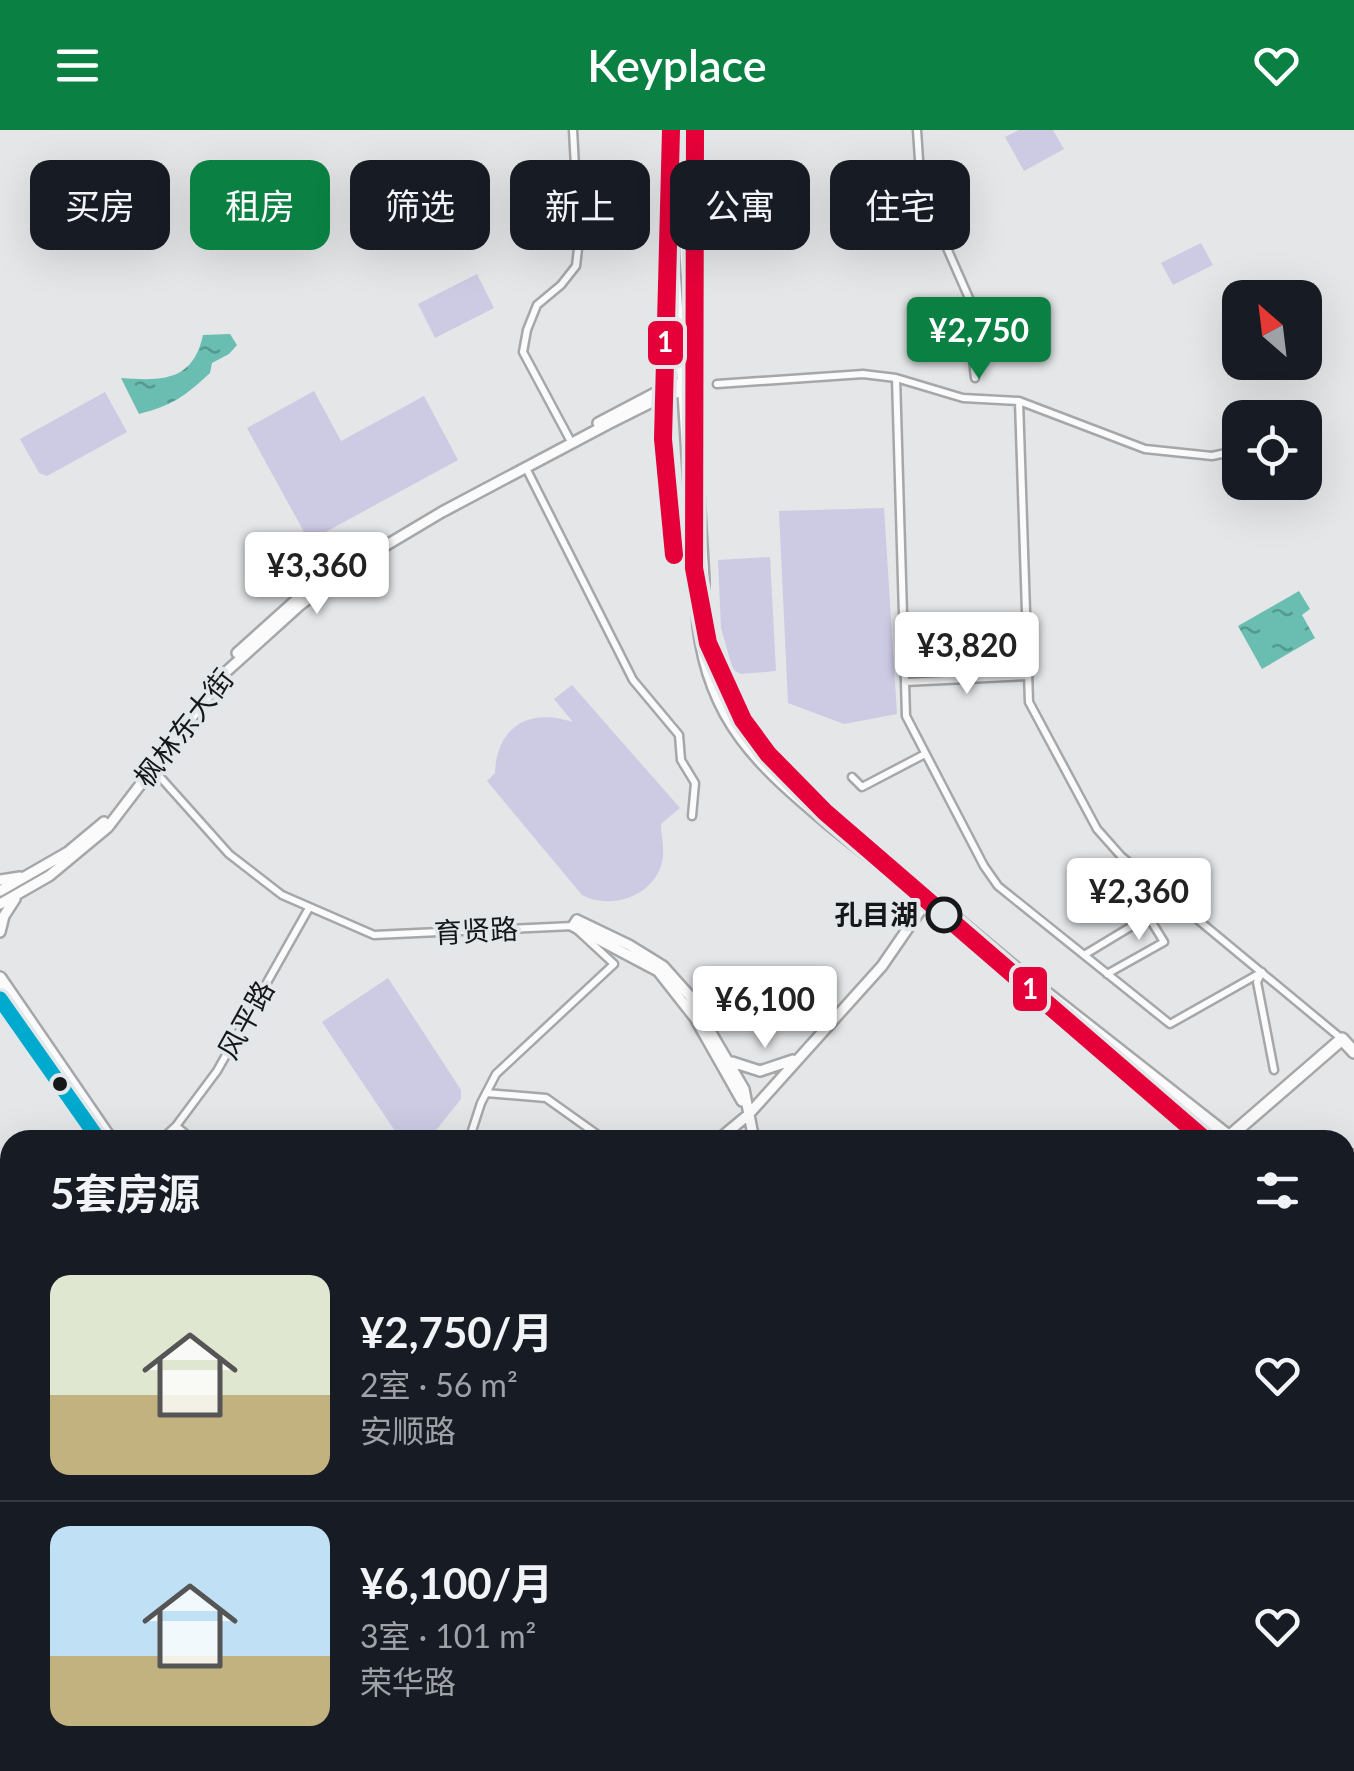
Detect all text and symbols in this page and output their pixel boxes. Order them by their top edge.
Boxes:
icon: menu [50,38,105,93]
text: Keyplace [587,38,767,92]
icon: heart [1249,38,1304,93]
chip: 买房 [30,160,170,250]
chip: 租房 [190,160,330,250]
chip: 筛选 [350,160,490,250]
chip: 新上 [510,160,650,250]
chip: 公寓 [670,160,810,250]
chip: 住宅 [830,160,970,250]
north arrow [1222,280,1322,380]
map controls [1222,280,1322,500]
pin: ¥2,750 [898,297,1060,382]
text: ¥2,750 [929,310,1029,349]
line badge: 1 [646,319,685,367]
text: 1 [657,324,673,358]
button: locate [1222,400,1322,500]
pin: ¥3,360 [236,532,398,617]
text: ¥3,360 [267,545,367,584]
pin: ¥3,820 [886,612,1048,697]
text: ¥3,820 [917,625,1017,664]
street label: 枫林东大街 [127,662,240,793]
pin: ¥2,360 [1058,858,1220,943]
text: ¥2,360 [1089,871,1189,910]
place label: 孔目湖 [834,897,918,931]
marker: 孔目湖 [927,898,961,932]
street label: 育贤路 [433,911,519,949]
line badge: 1 [1011,965,1049,1013]
pin: ¥6,100 [684,966,846,1051]
text: 1 [1022,971,1038,1005]
street label: 风平路 [210,975,280,1064]
text: ¥6,100 [715,979,815,1018]
unlabelled marker [50,1074,70,1094]
icon: filters [1250,1163,1305,1218]
text: 5套房源 [50,1168,200,1218]
text: ¥2,750/月 [360,1307,553,1357]
icon: home [130,1315,250,1435]
icon: heart [1250,1348,1305,1403]
text: 2室 · 56 m² [360,1365,518,1404]
text: 安顺路 [360,1411,456,1450]
text: ¥6,100/月 [360,1558,553,1608]
icon: home [130,1566,250,1686]
icon: heart [1250,1599,1305,1654]
text: 3室 · 101 m² [360,1616,536,1655]
text: 荣华路 [360,1662,456,1701]

